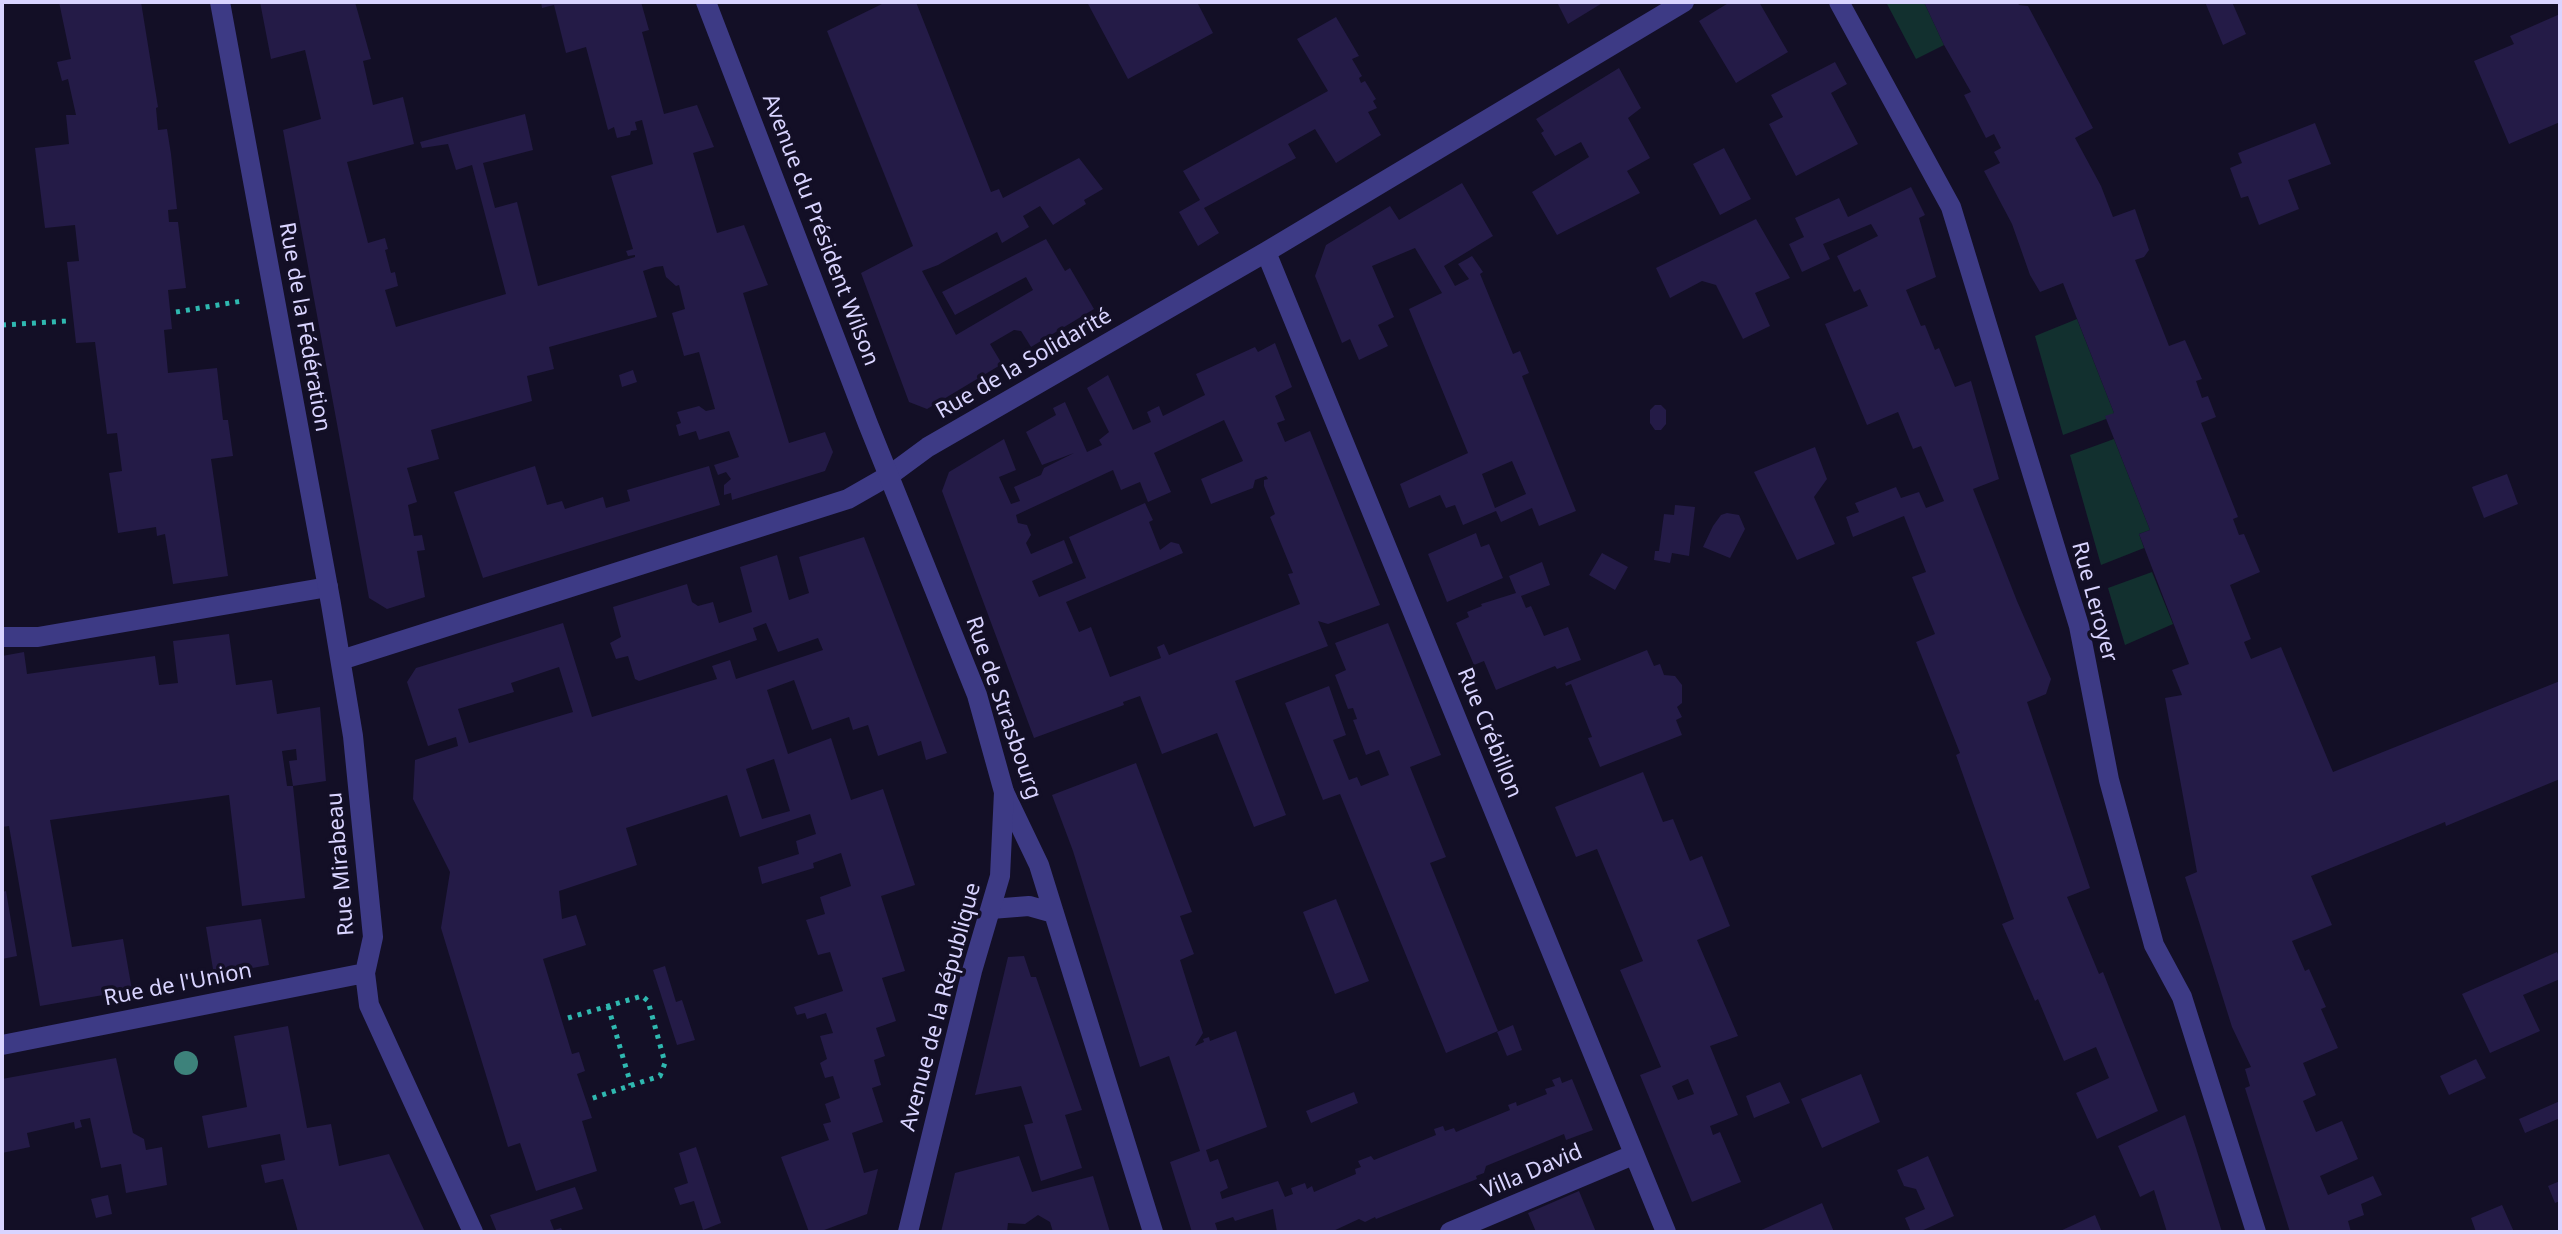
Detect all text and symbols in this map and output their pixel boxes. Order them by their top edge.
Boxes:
street label: Avenue du Président Wilson [756,90,884,370]
street label: Rue de la Fédération [273,220,335,434]
street label: Rue de la Solidarité [931,303,1117,425]
street label: Rue Leroyer [2065,539,2123,665]
street label: Rue de Strasbourg [959,613,1047,803]
street label: Rue Crébillon [1451,664,1527,802]
street label: Rue Mirabeau [322,791,360,937]
street label: Avenue de la République [895,880,987,1134]
street label: Rue de l'Union [102,958,254,1012]
street label: Villa David [1478,1139,1586,1205]

